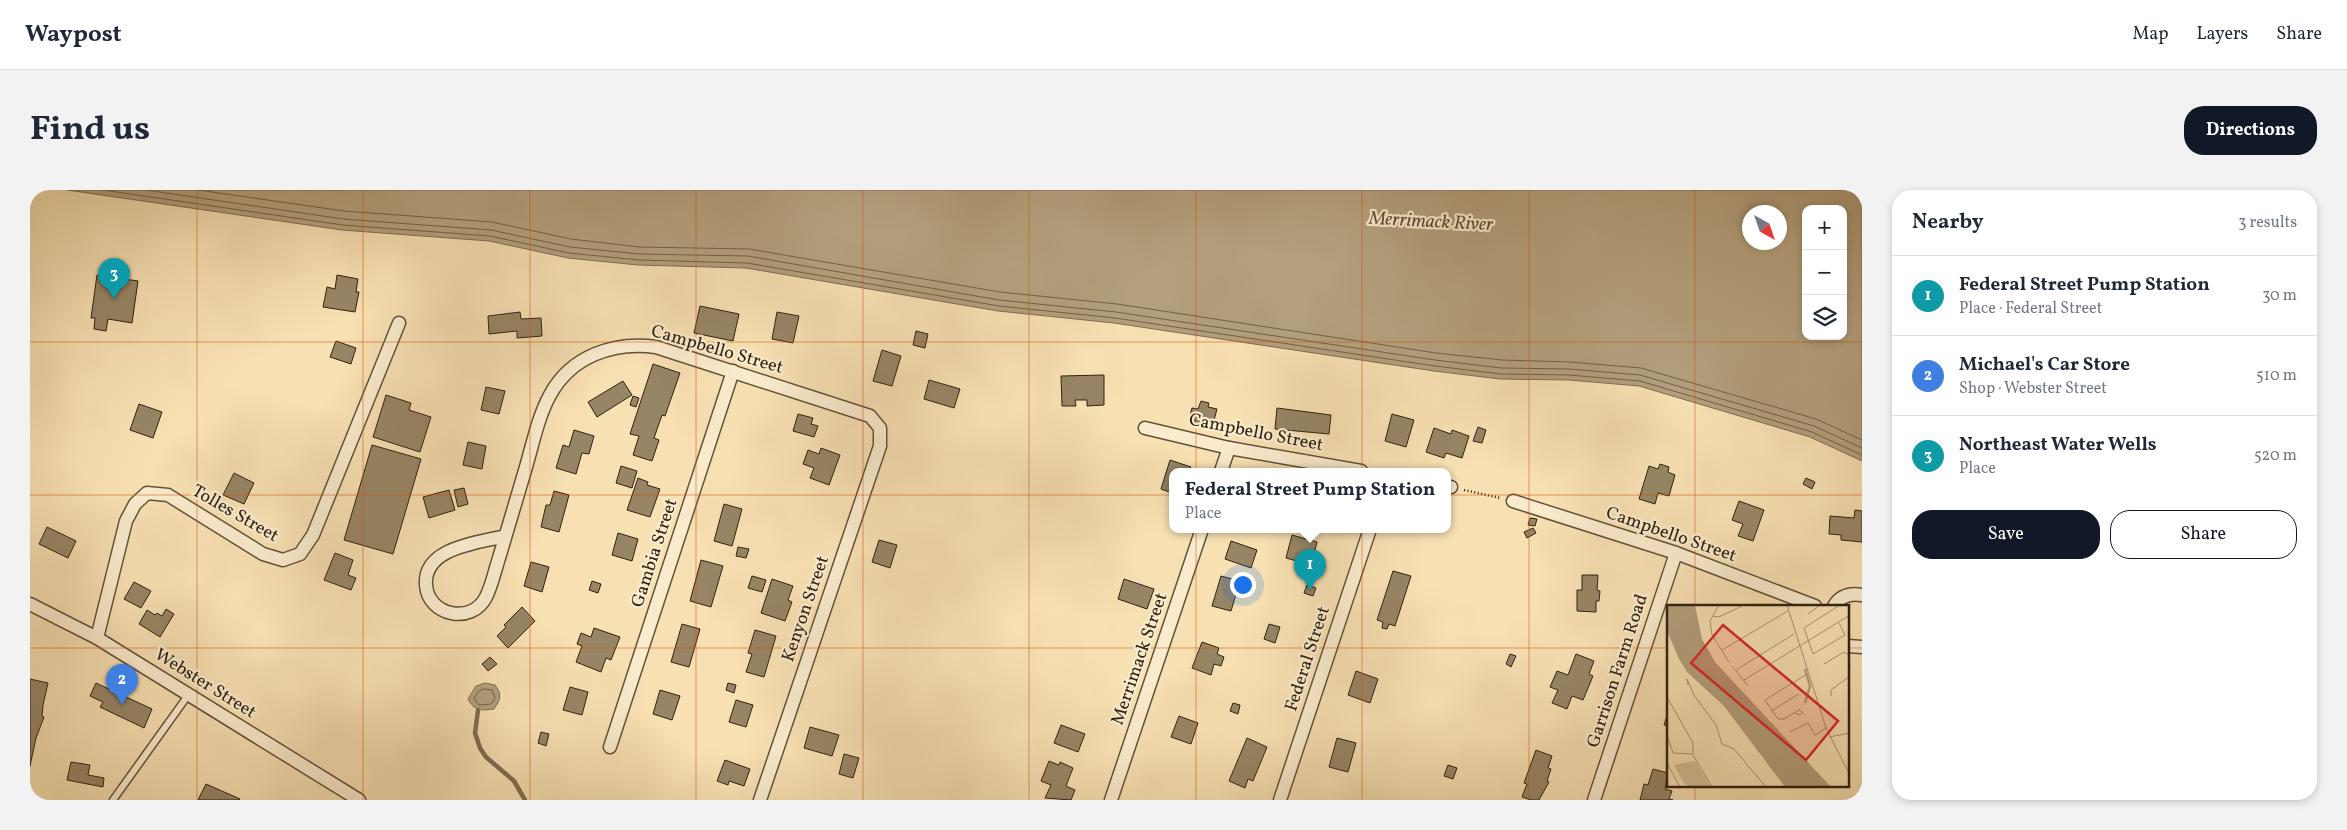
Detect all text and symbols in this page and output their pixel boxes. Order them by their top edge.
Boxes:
text: Waypost [25,18,122,52]
text: Map [2132,22,2168,47]
text: Layers [2196,22,2248,47]
text: Share [2276,22,2322,47]
text: Find us [30,106,150,154]
button: Directions [2184,106,2317,155]
north arrow [1742,205,1787,250]
map controls [1802,205,1847,340]
button: + [1802,205,1847,250]
water label: Merrimack River [1367,206,1495,238]
text: Nearby [1912,208,1983,237]
text: 3 results [2238,212,2297,234]
button: − [1802,250,1847,295]
pin: 3 [98,258,130,299]
text: Federal Street Pump Station [1959,272,2210,298]
text: 1 [1925,285,1931,307]
text: 30 m [2262,285,2297,307]
button: layers [1802,295,1847,340]
text: Place · Federal Street [1959,298,2102,320]
street label: Campbello Street [648,319,786,381]
text: Michael's Car Store [1959,352,2130,378]
text: 2 [1924,365,1932,387]
text: 510 m [2256,365,2297,387]
text: Shop · Webster Street [1959,378,2107,400]
street label: Campbello Street [1187,408,1325,458]
text: Northeast Water Wells [1959,432,2157,458]
text: 3 [1924,445,1932,467]
text: 520 m [2254,445,2297,467]
text: Place [1959,458,1996,480]
popup [1169,468,1451,533]
text: Federal Street Pump Station [1185,477,1435,503]
street label: Tolles Street [187,479,283,549]
street label: Gambia Street [626,495,684,611]
street label: Campbello Street [1603,501,1739,569]
text: Place [1185,503,1221,525]
button: Save [1912,510,2100,559]
button: Share [2110,510,2297,559]
pin: 1 [1294,549,1326,590]
street label: Kenyon Street [776,553,836,665]
your location [1230,572,1256,598]
street label: Merrimack Street [1106,589,1174,729]
street label: Garrison Farm Road [1581,591,1655,751]
street label: Federal Street [1279,603,1337,715]
inset map [1667,605,1850,788]
street label: Webster Street [149,643,261,725]
pin: 2 [106,664,138,705]

